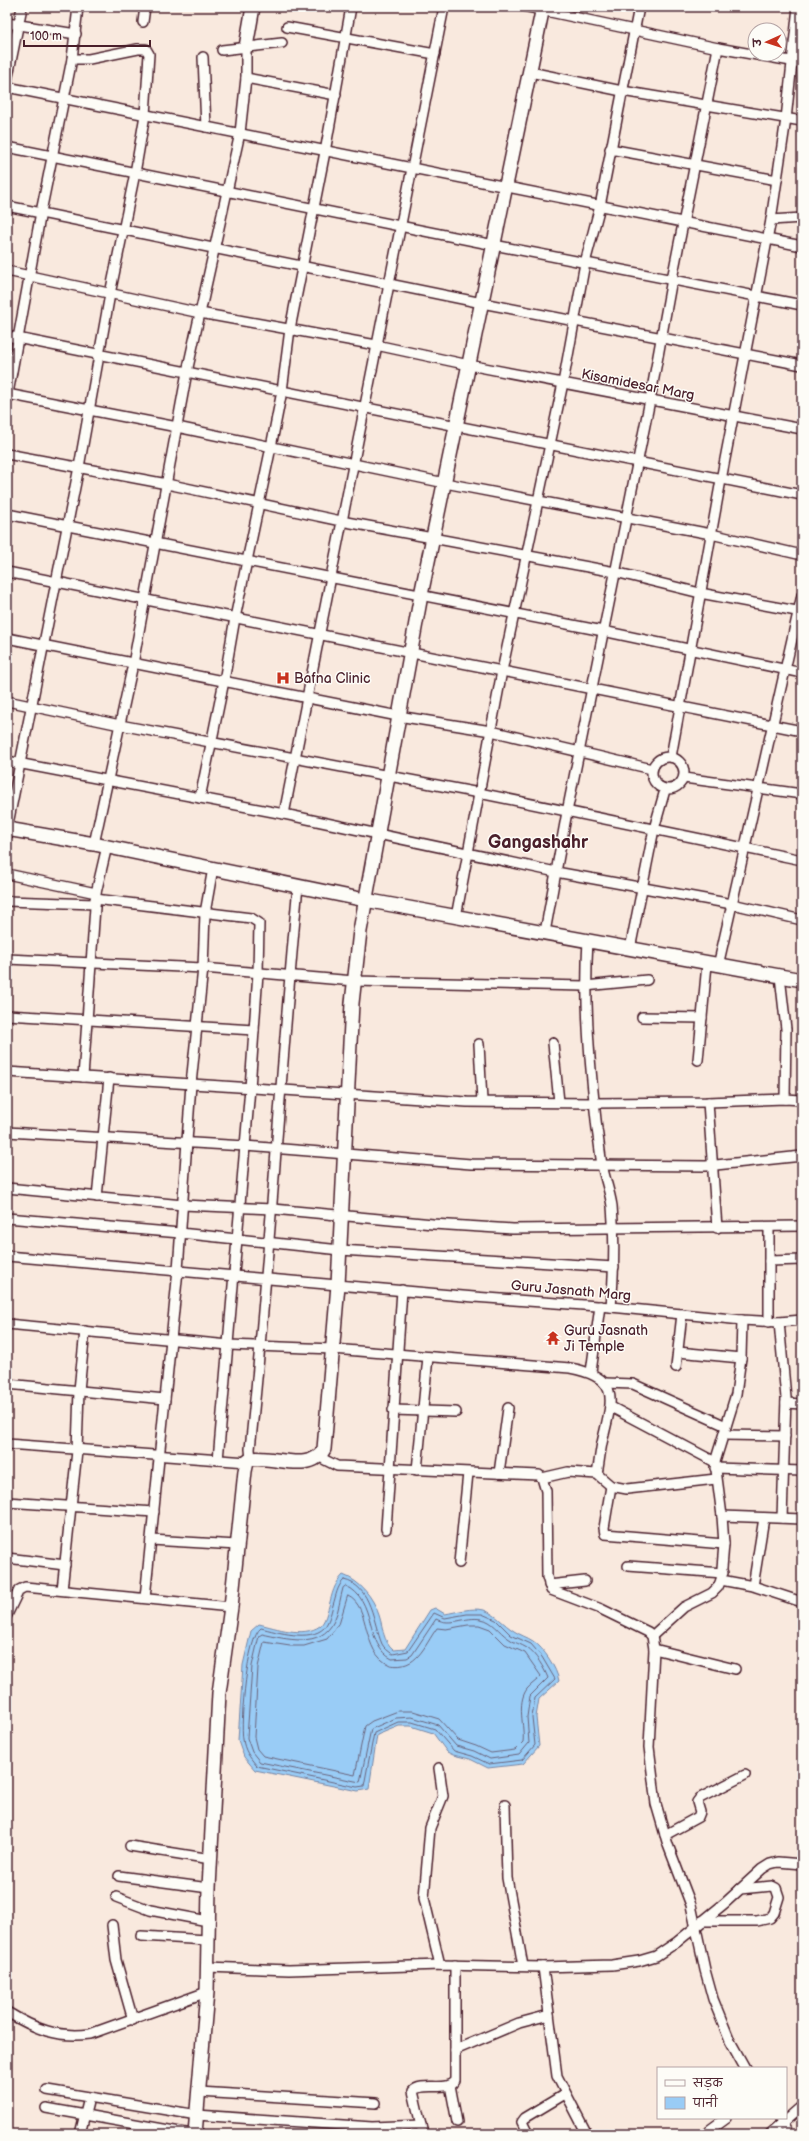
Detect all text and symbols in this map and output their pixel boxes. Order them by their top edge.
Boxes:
scale bar [24,22,150,48]
north arrow [747,22,787,62]
text: 100 m [30,29,62,44]
text: उ [751,37,764,47]
street label: Kisamidesar Marg [580,365,696,404]
hospital icon: Bafna Clinic [275,670,291,686]
place label: Bafna Clinic [294,670,370,687]
district label: Gangashahr [488,832,589,853]
street label: Guru Jasnath Marg [510,1277,632,1304]
place label: Guru Jasnath Ji Temple [564,1322,648,1355]
temple icon: Guru Jasnath Ji Temple [545,1330,561,1346]
legend [657,2067,787,2119]
text: सड़क [692,2076,724,2091]
text: पानी [692,2094,718,2111]

